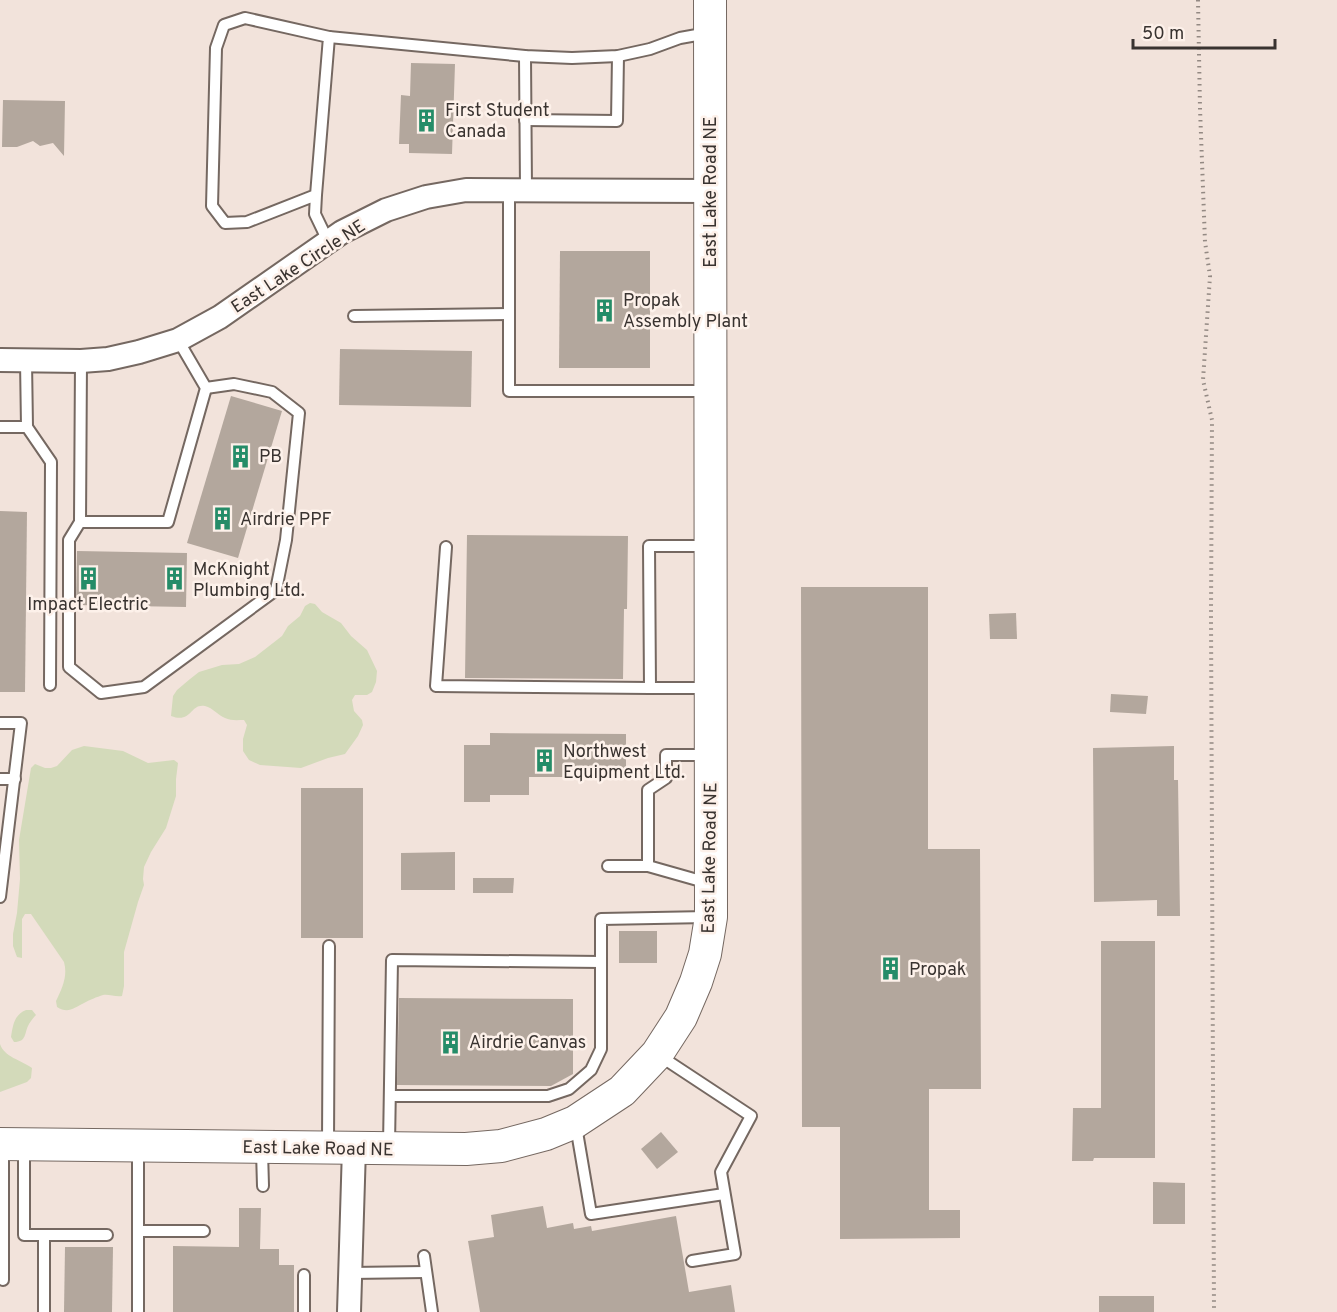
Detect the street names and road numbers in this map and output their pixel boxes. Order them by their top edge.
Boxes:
street label: East Lake Road NE [700,116,723,268]
street label: East Lake Circle NE [227,215,370,319]
street label: East Lake Road NE [698,782,723,934]
street label: East Lake Road NE [242,1137,394,1162]

